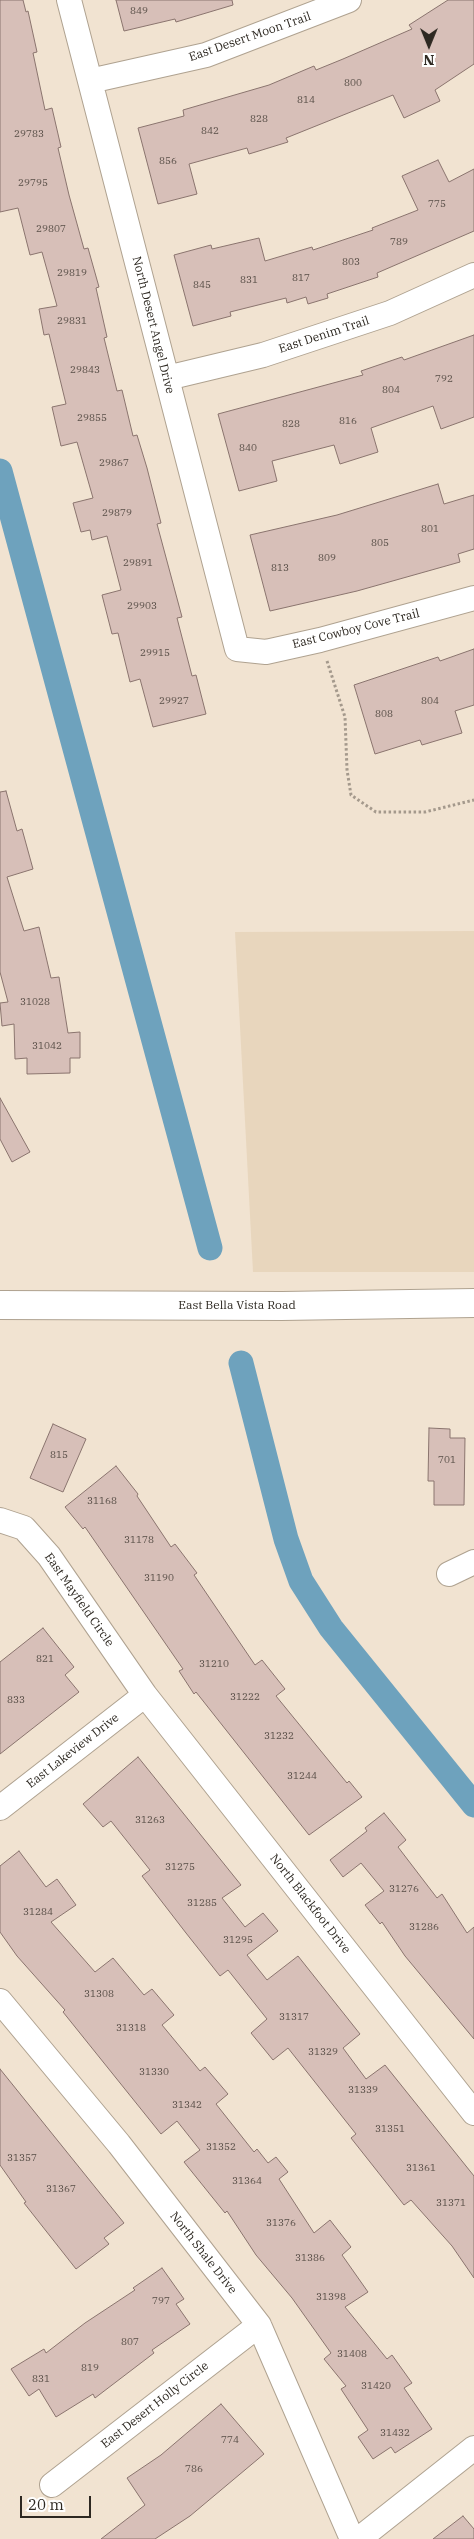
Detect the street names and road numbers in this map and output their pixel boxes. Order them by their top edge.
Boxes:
street label: East Desert Moon Trail [187,9,313,65]
street label: North Desert Angel Drive [129,255,177,395]
street label: East Denim Trail [277,314,371,356]
street label: East Cowboy Cove Trail [291,606,421,652]
street label: East Bella Vista Road [178,1299,296,1313]
street label: East Mayfield Circle [41,1550,117,1650]
street label: East Lakeview Drive [24,1711,122,1791]
street label: North Blackfoot Drive [267,1851,353,1957]
street label: North Shale Drive [166,2209,240,2297]
street label: East Desert Holly Circle [98,2359,212,2451]

